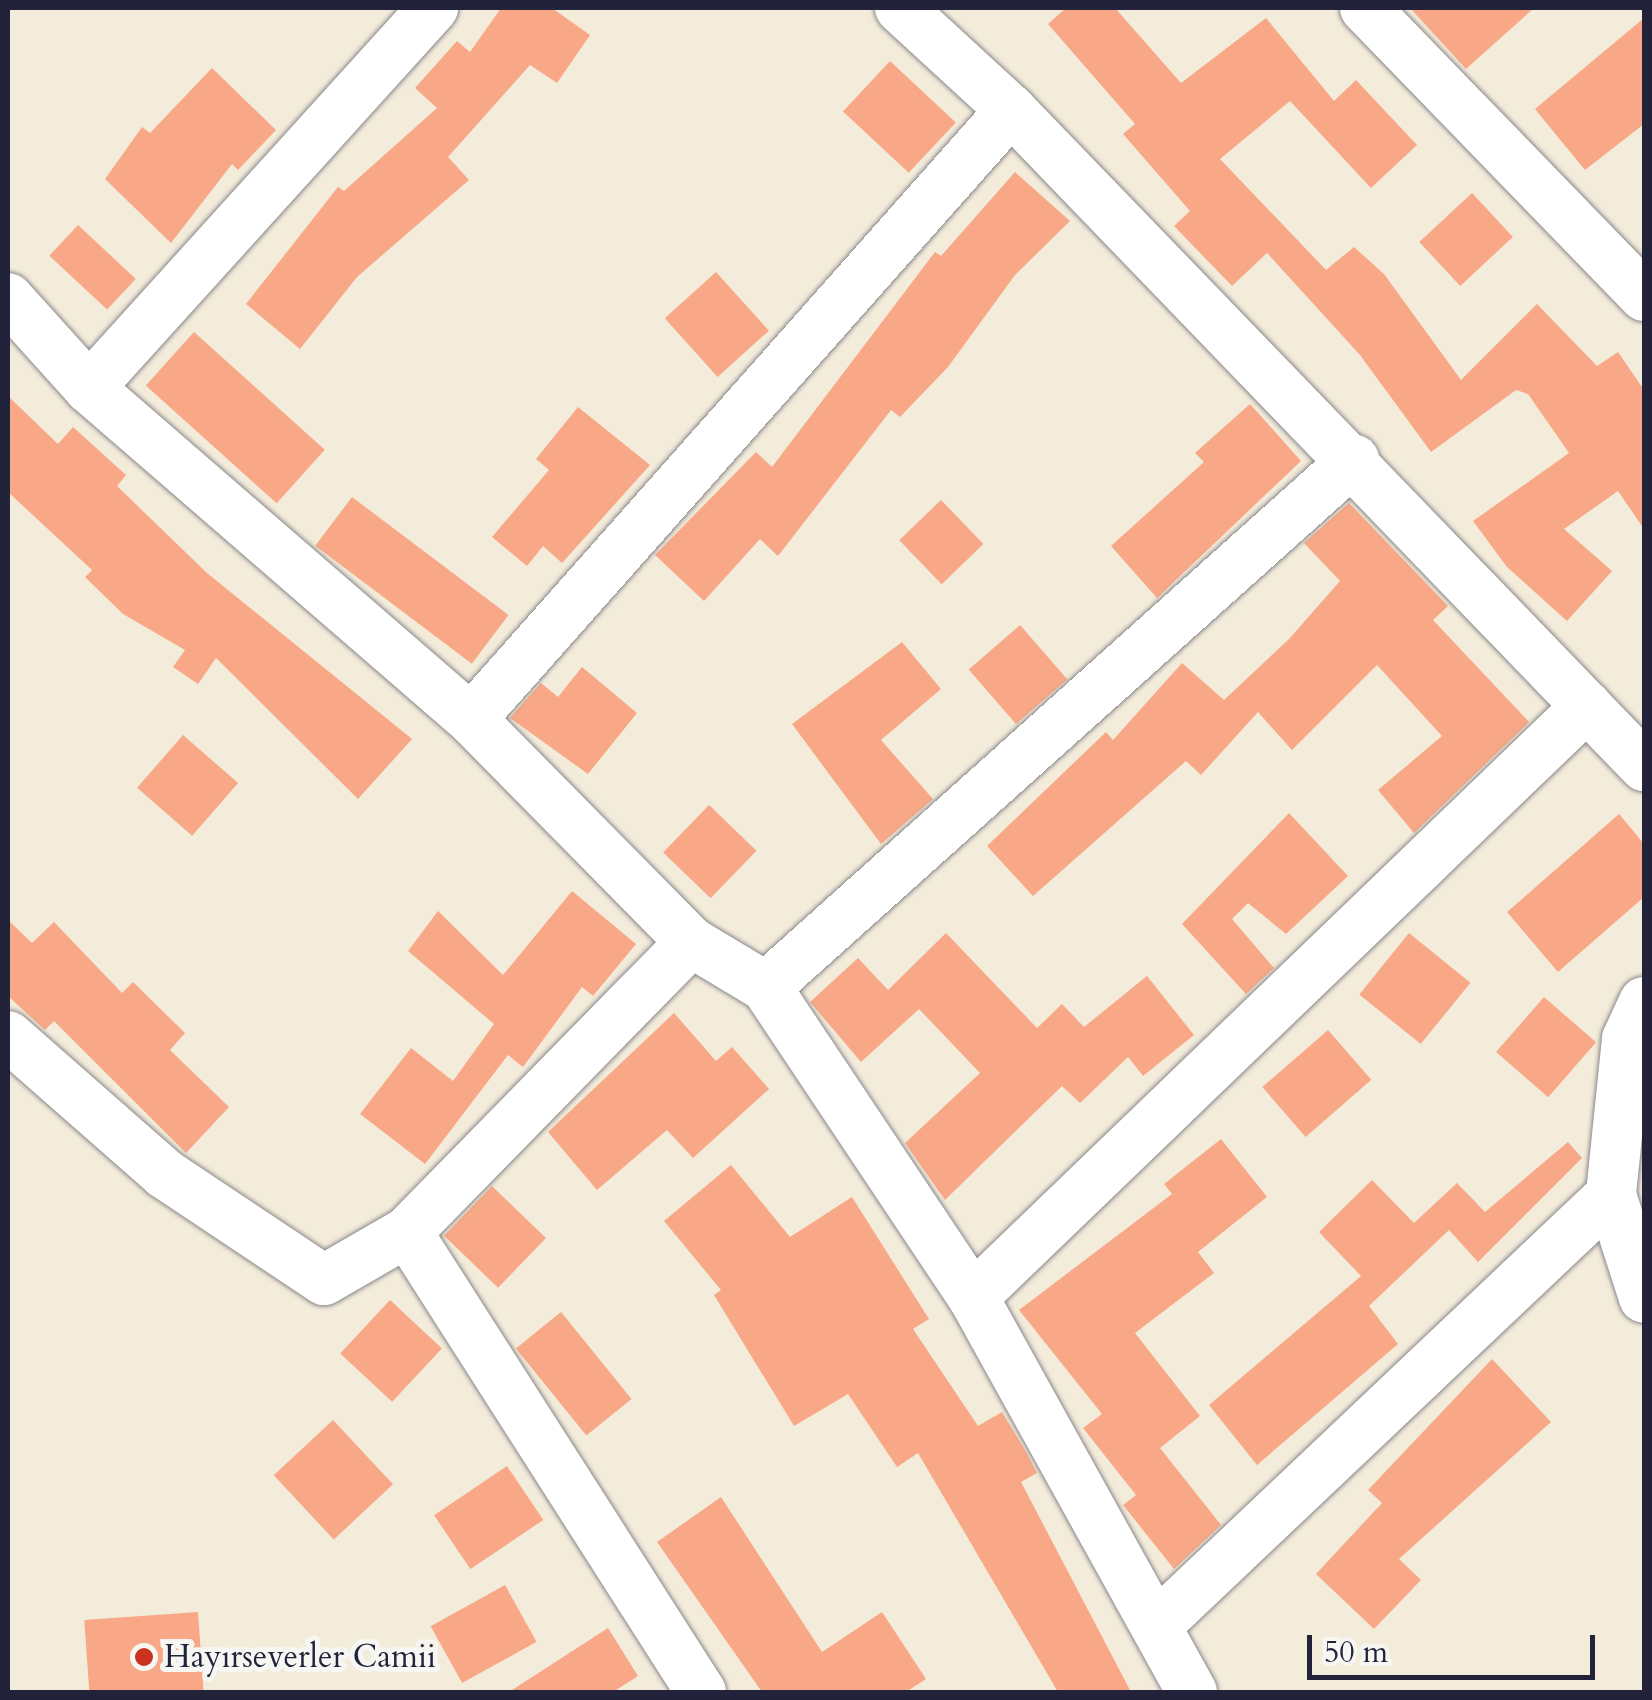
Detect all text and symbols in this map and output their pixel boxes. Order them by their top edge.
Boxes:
scale bar [1312,1615,1600,1677]
text: 50 m [1324,1632,1388,1673]
place label: Hayırseverler Camii [164,1638,436,1676]
marker: Hayırseverler Camii [133,1646,155,1668]

